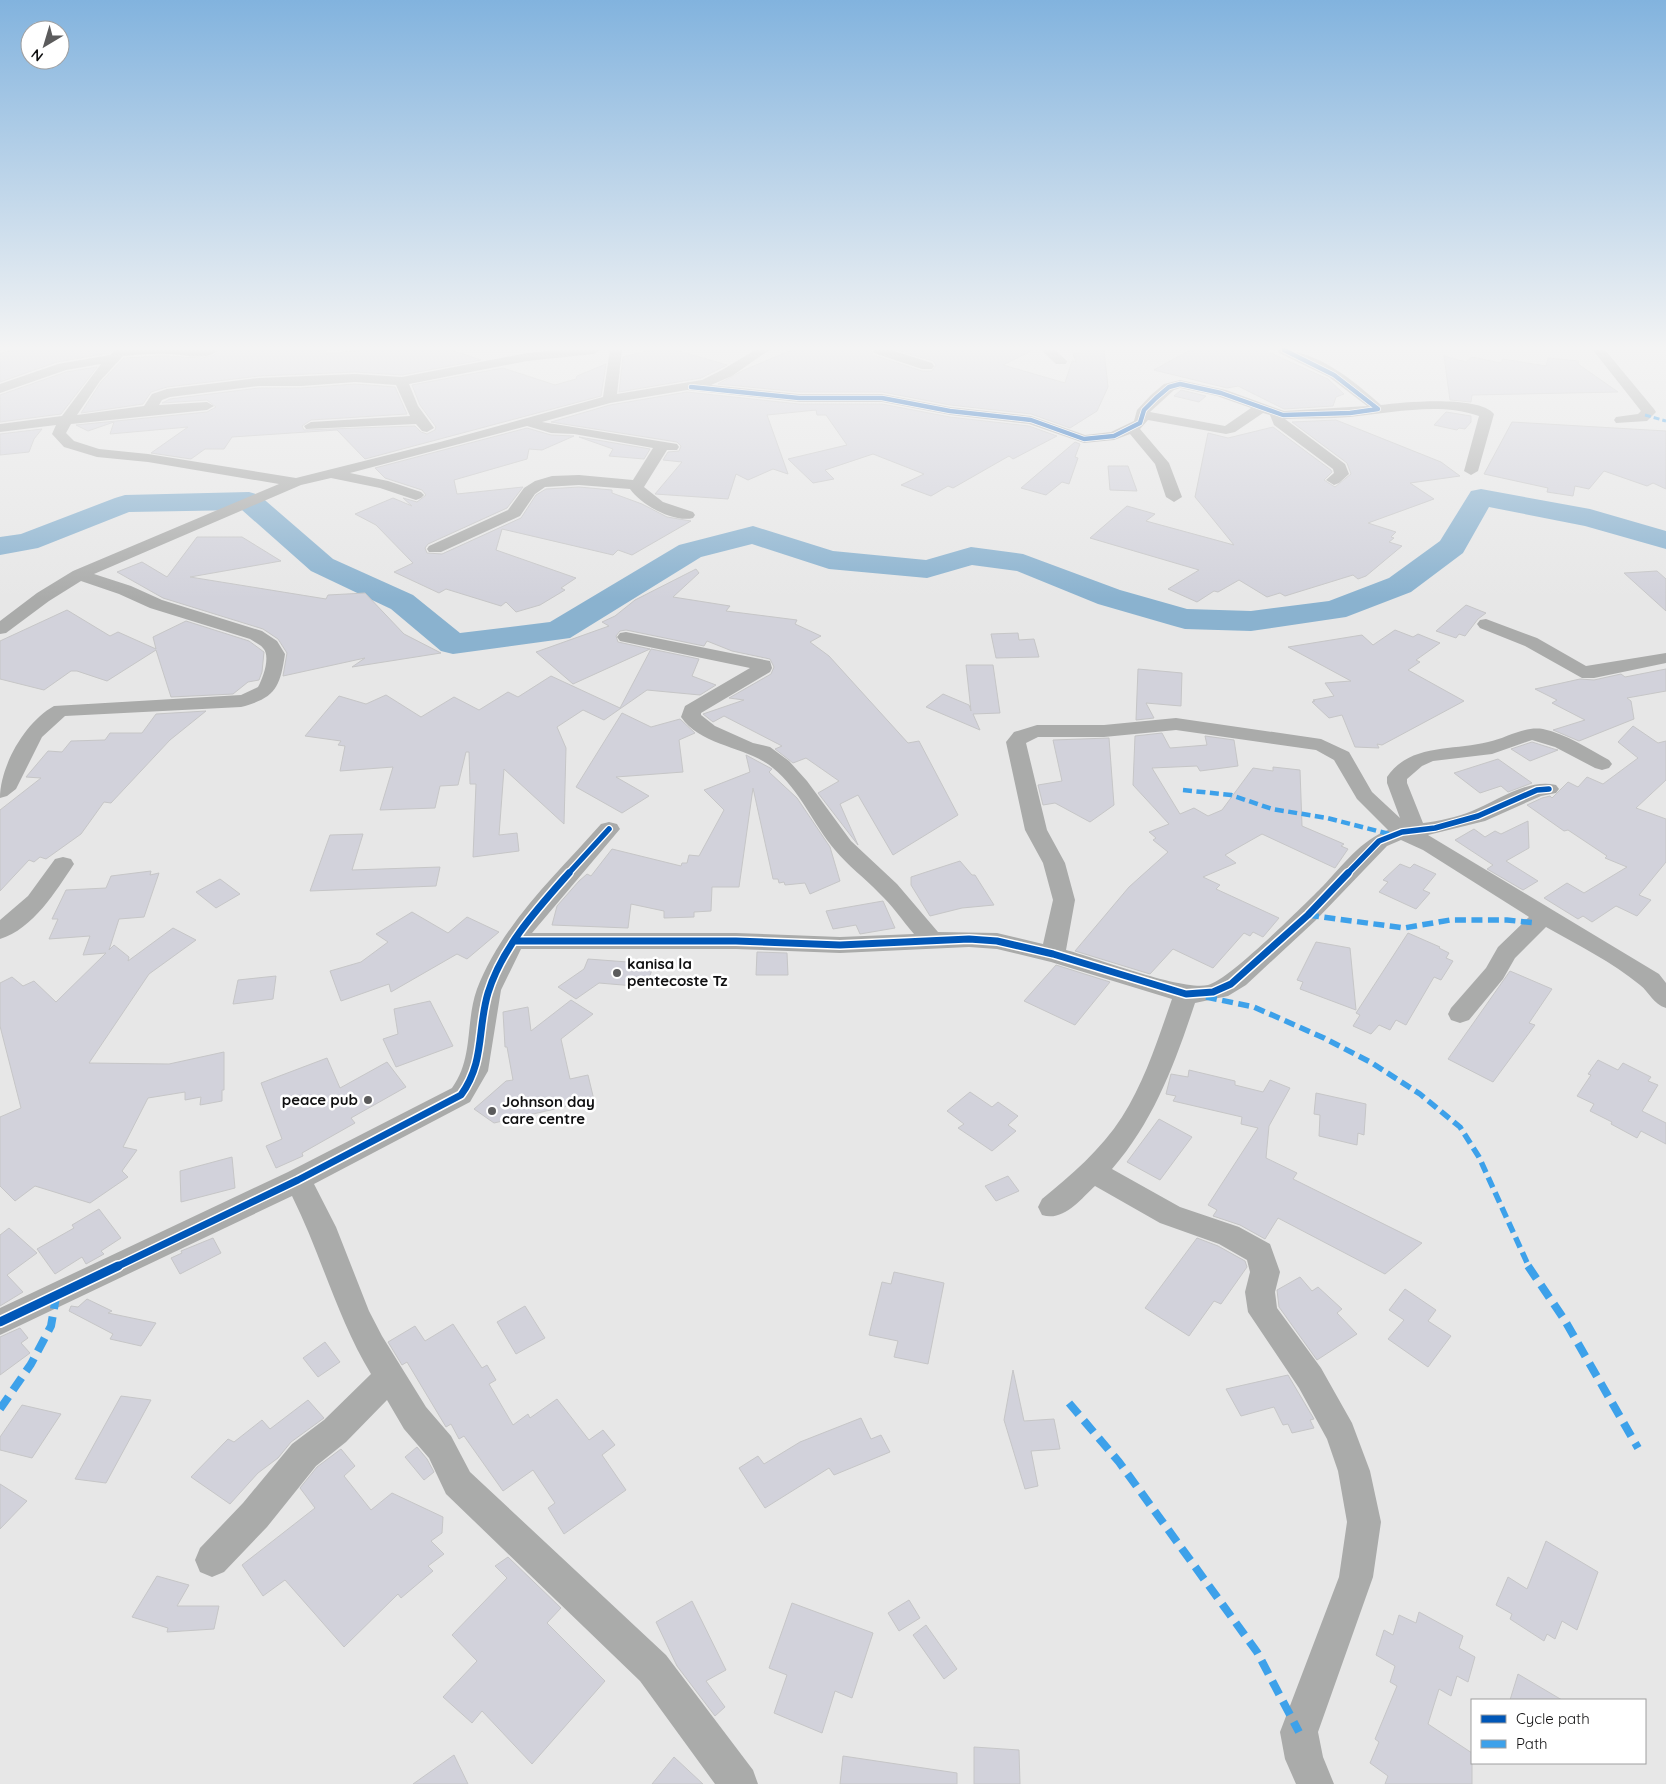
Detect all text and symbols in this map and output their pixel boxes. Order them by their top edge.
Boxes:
north arrow [20,20,70,70]
text: N [27,45,47,66]
place label: kanisa la pentecoste Tz [627,954,727,990]
marker: kanisa la pentecoste Tz [611,967,623,979]
place label: peace pub [282,1090,358,1109]
place label: Johnson day care centre [502,1092,595,1128]
marker: peace pub [362,1094,374,1106]
marker: Johnson day care centre [486,1105,498,1117]
legend [1471,1699,1646,1764]
text: Cycle path [1516,1709,1590,1728]
text: Path [1516,1734,1548,1753]

